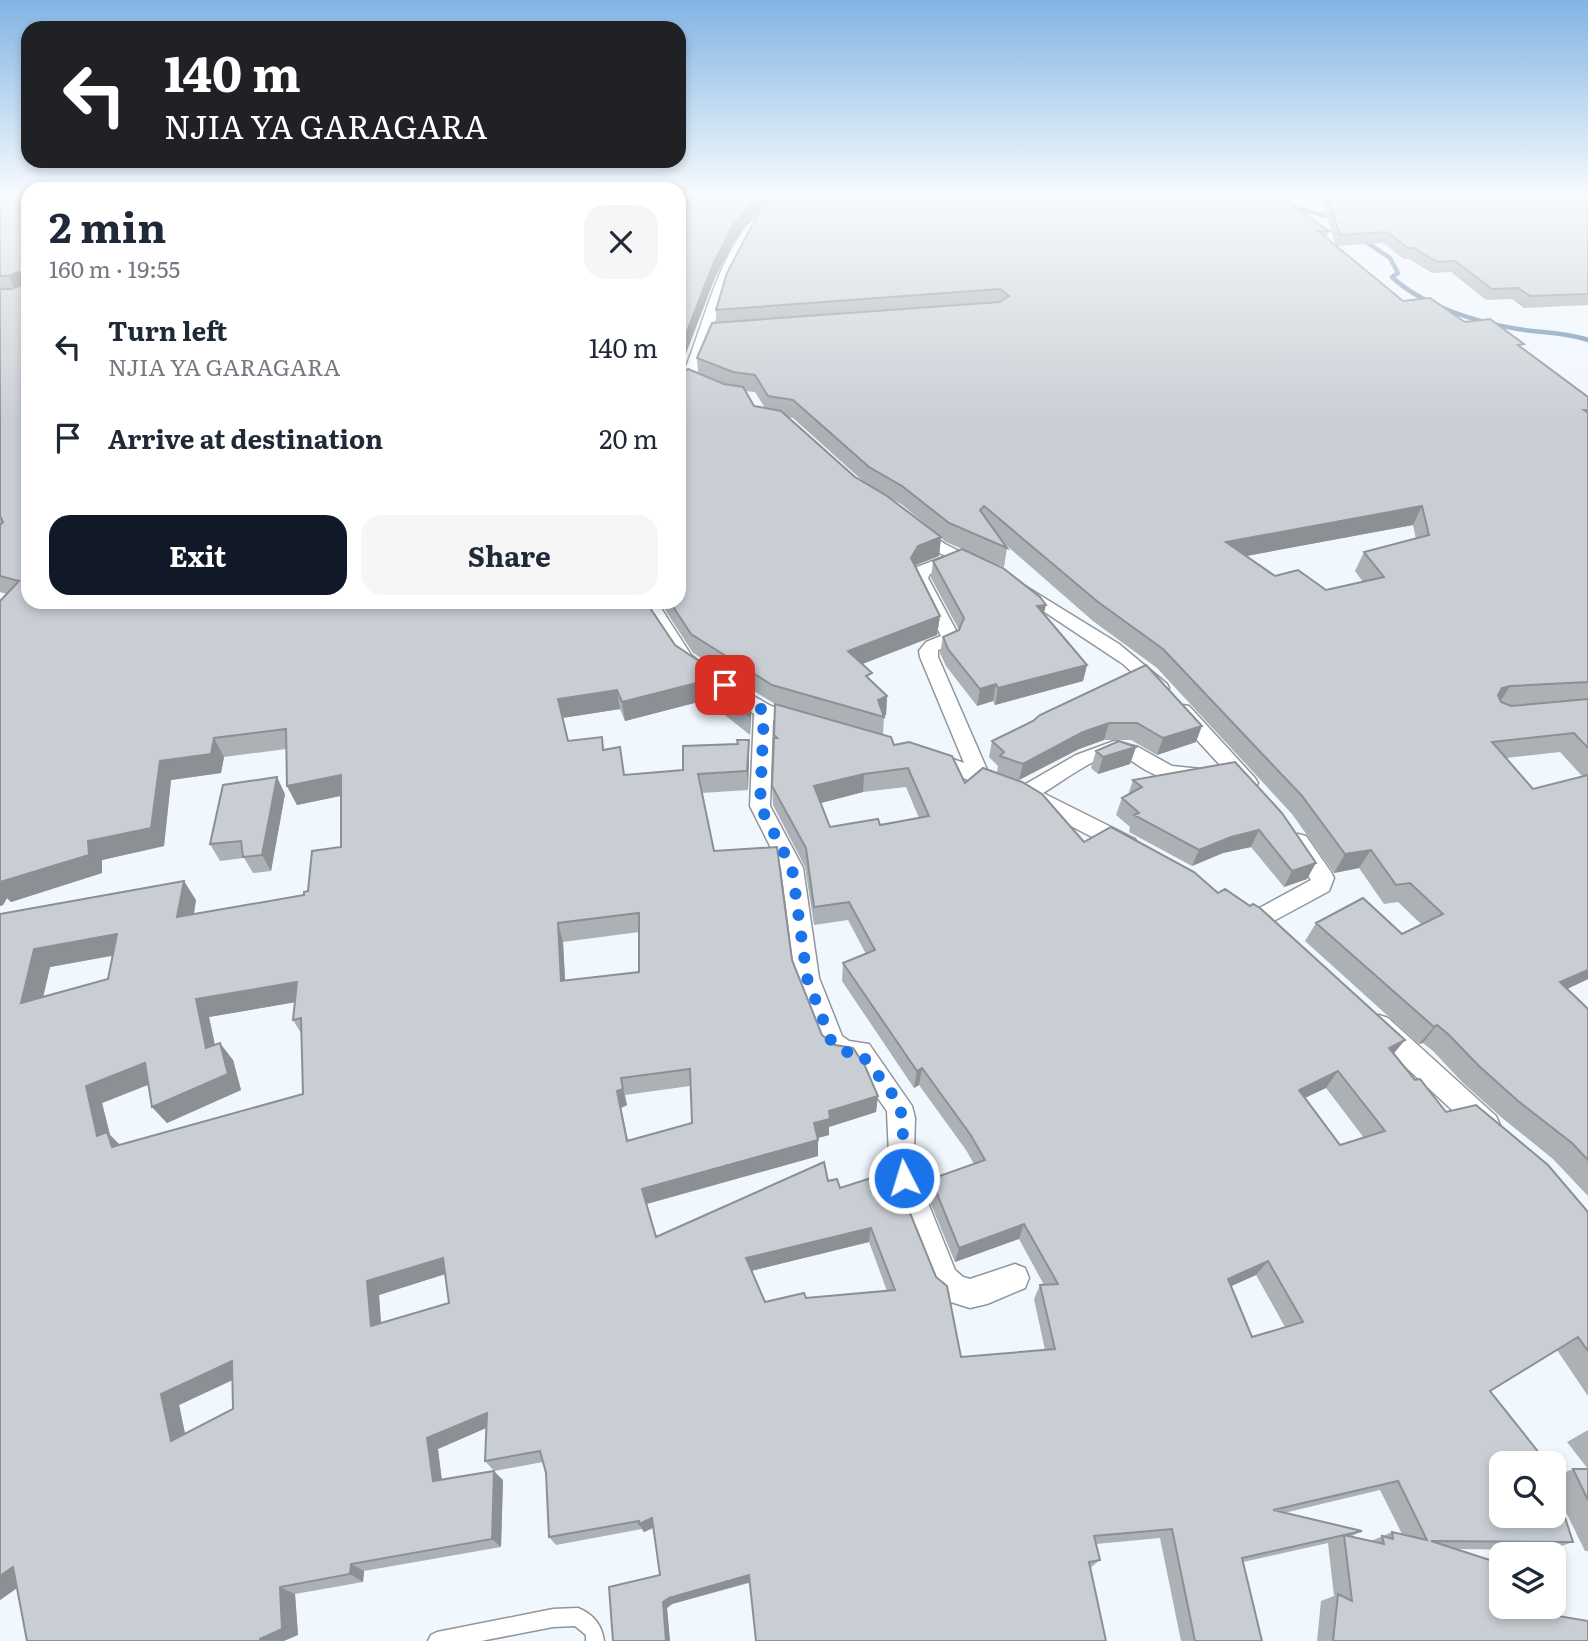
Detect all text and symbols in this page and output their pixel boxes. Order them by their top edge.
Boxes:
text: 140 m [164,34,301,107]
icon: left [49,49,140,140]
text: NJIA YA GARAGARA [164,101,488,149]
text: 2 min [49,194,166,256]
button: close [584,205,658,279]
text: 160 m · 19:55 [49,251,180,285]
text: Turn left [108,310,227,349]
text: 140 m [589,327,658,366]
icon: left [49,328,87,366]
text: NJIA YA GARAGARA [108,349,341,383]
text: Arrive at destination [108,418,383,457]
text: 20 m [599,418,658,457]
icon: arrive [49,419,87,457]
button: Exit [49,515,347,595]
button: Share [361,515,658,595]
pin [695,655,755,715]
icon: arrive [706,666,744,704]
position arrow [867,1141,941,1215]
map controls [1489,1451,1566,1619]
button: search [1489,1451,1566,1528]
button: layers [1489,1542,1566,1619]

